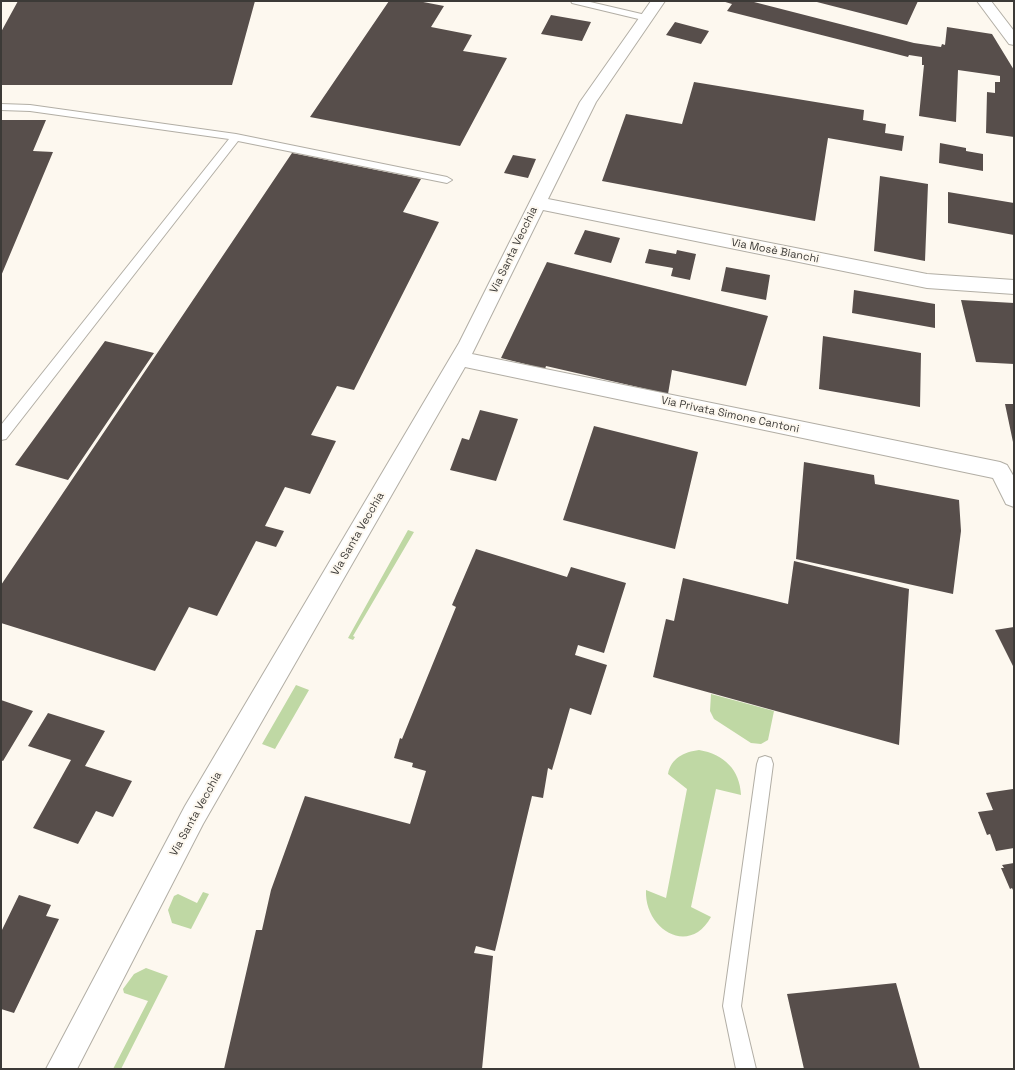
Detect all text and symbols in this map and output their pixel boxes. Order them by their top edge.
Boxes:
street label: Via Santa Vecchia [487,205,541,295]
street label: Via Mosè Bianchi [730,236,820,266]
street label: Via Privata Simone Cantoni [660,394,800,436]
street label: Via Santa Vecchia [329,490,387,578]
street label: Via Santa Vecchia [167,770,225,858]

